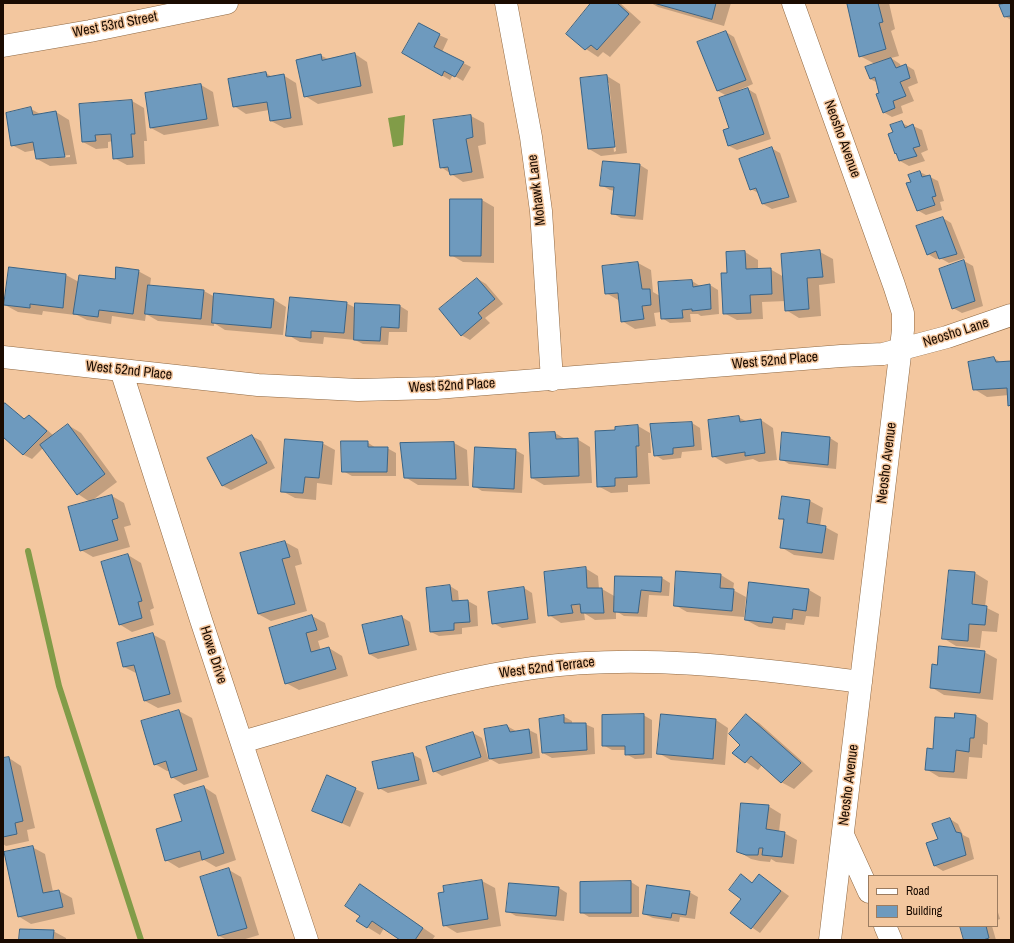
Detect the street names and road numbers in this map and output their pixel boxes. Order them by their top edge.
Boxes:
street label: West 53rd Street [71,9,159,41]
street label: Neosho Avenue [820,98,864,180]
street label: Mohawk Lane [524,154,550,226]
street label: Neosho Lane [921,314,991,352]
street label: West 52nd Place [731,349,819,373]
street label: West 52nd Place [85,358,173,384]
street label: West 52nd Place [408,375,496,397]
street label: Neosho Avenue [874,422,900,504]
street label: Howe Drive [196,624,230,686]
street label: West 52nd Terrace [498,654,596,682]
street label: Neosho Avenue [836,744,862,826]

